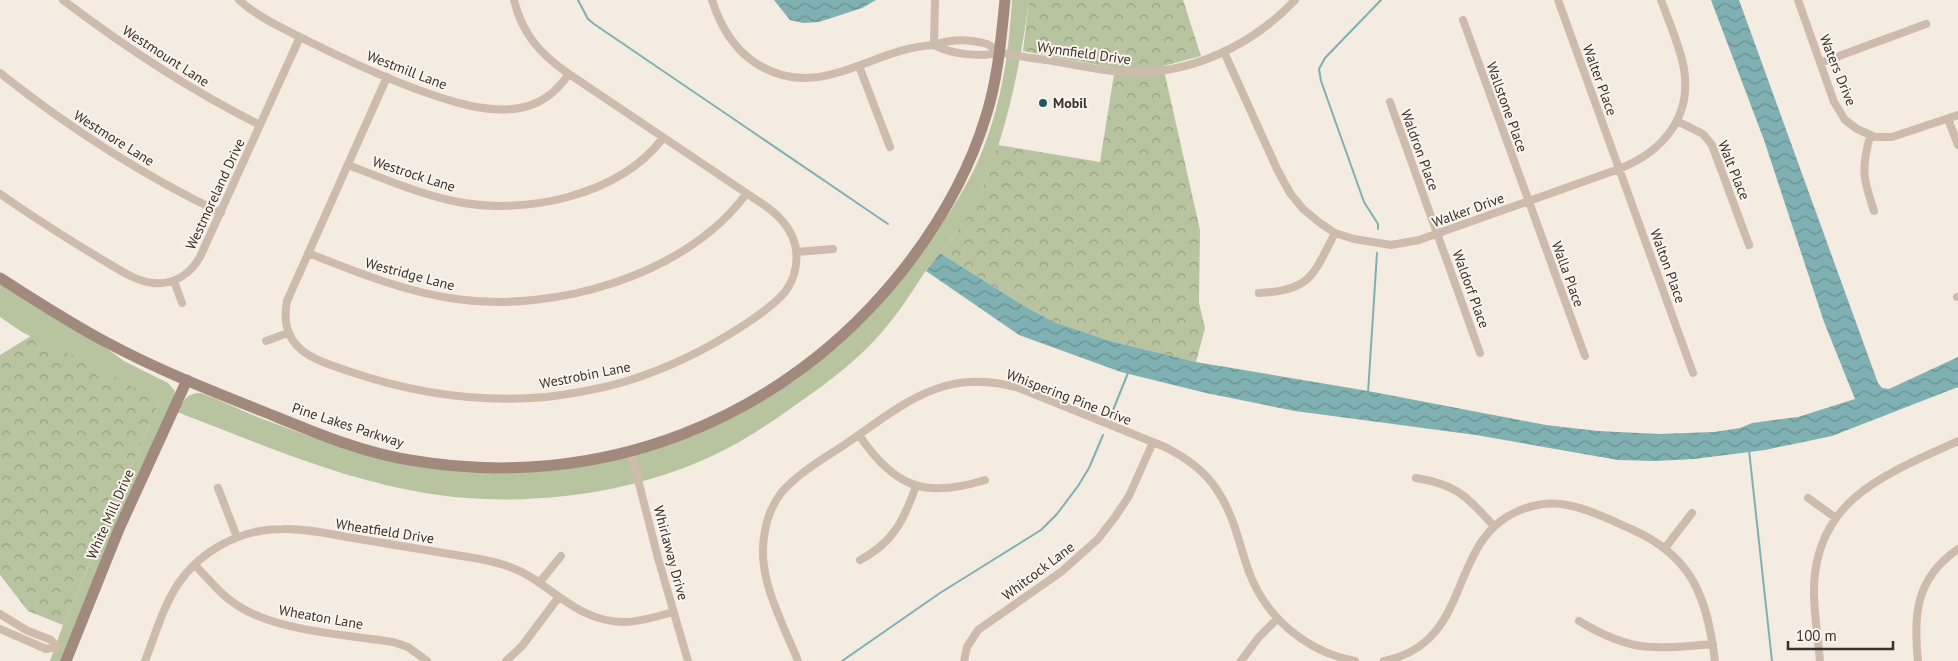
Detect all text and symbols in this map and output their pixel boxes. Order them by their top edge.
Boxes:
street label: Westmount Lane [119,21,213,91]
street label: Waters Drive [1816,32,1860,108]
street label: Wynnfield Drive [1036,38,1132,68]
street label: Walter Place [1579,42,1621,118]
street label: Westmill Lane [364,46,450,94]
street label: Wallstone Place [1482,59,1532,155]
place label: Mobil [1053,94,1088,112]
marker: Mobil [1037,97,1049,109]
street label: Westmore Lane [70,106,158,170]
street label: Waldron Place [1397,107,1443,193]
street label: Westmoreland Drive [181,135,249,253]
street label: Walt Place [1714,138,1754,202]
street label: Westrock Lane [370,152,458,196]
street label: Walker Drive [1429,189,1507,231]
street label: Walton Place [1646,227,1690,305]
street label: Walla Place [1548,239,1588,309]
street label: Waldorf Place [1449,247,1493,331]
street label: Westridge Lane [363,253,457,295]
street label: Westrobin Lane [538,357,632,393]
street label: Whispering Pine Drive [1004,365,1134,429]
street label: Pine Lakes Parkway [290,398,407,452]
street label: White Mill Drive [82,466,138,562]
street label: Whirlaway Drive [650,504,692,602]
street label: Wheatfield Drive [334,514,436,548]
street label: Whitcock Lane [998,538,1078,604]
street label: Wheaton Lane [277,601,365,633]
scale bar [1788,618,1893,650]
text: 100 m [1796,626,1837,645]

